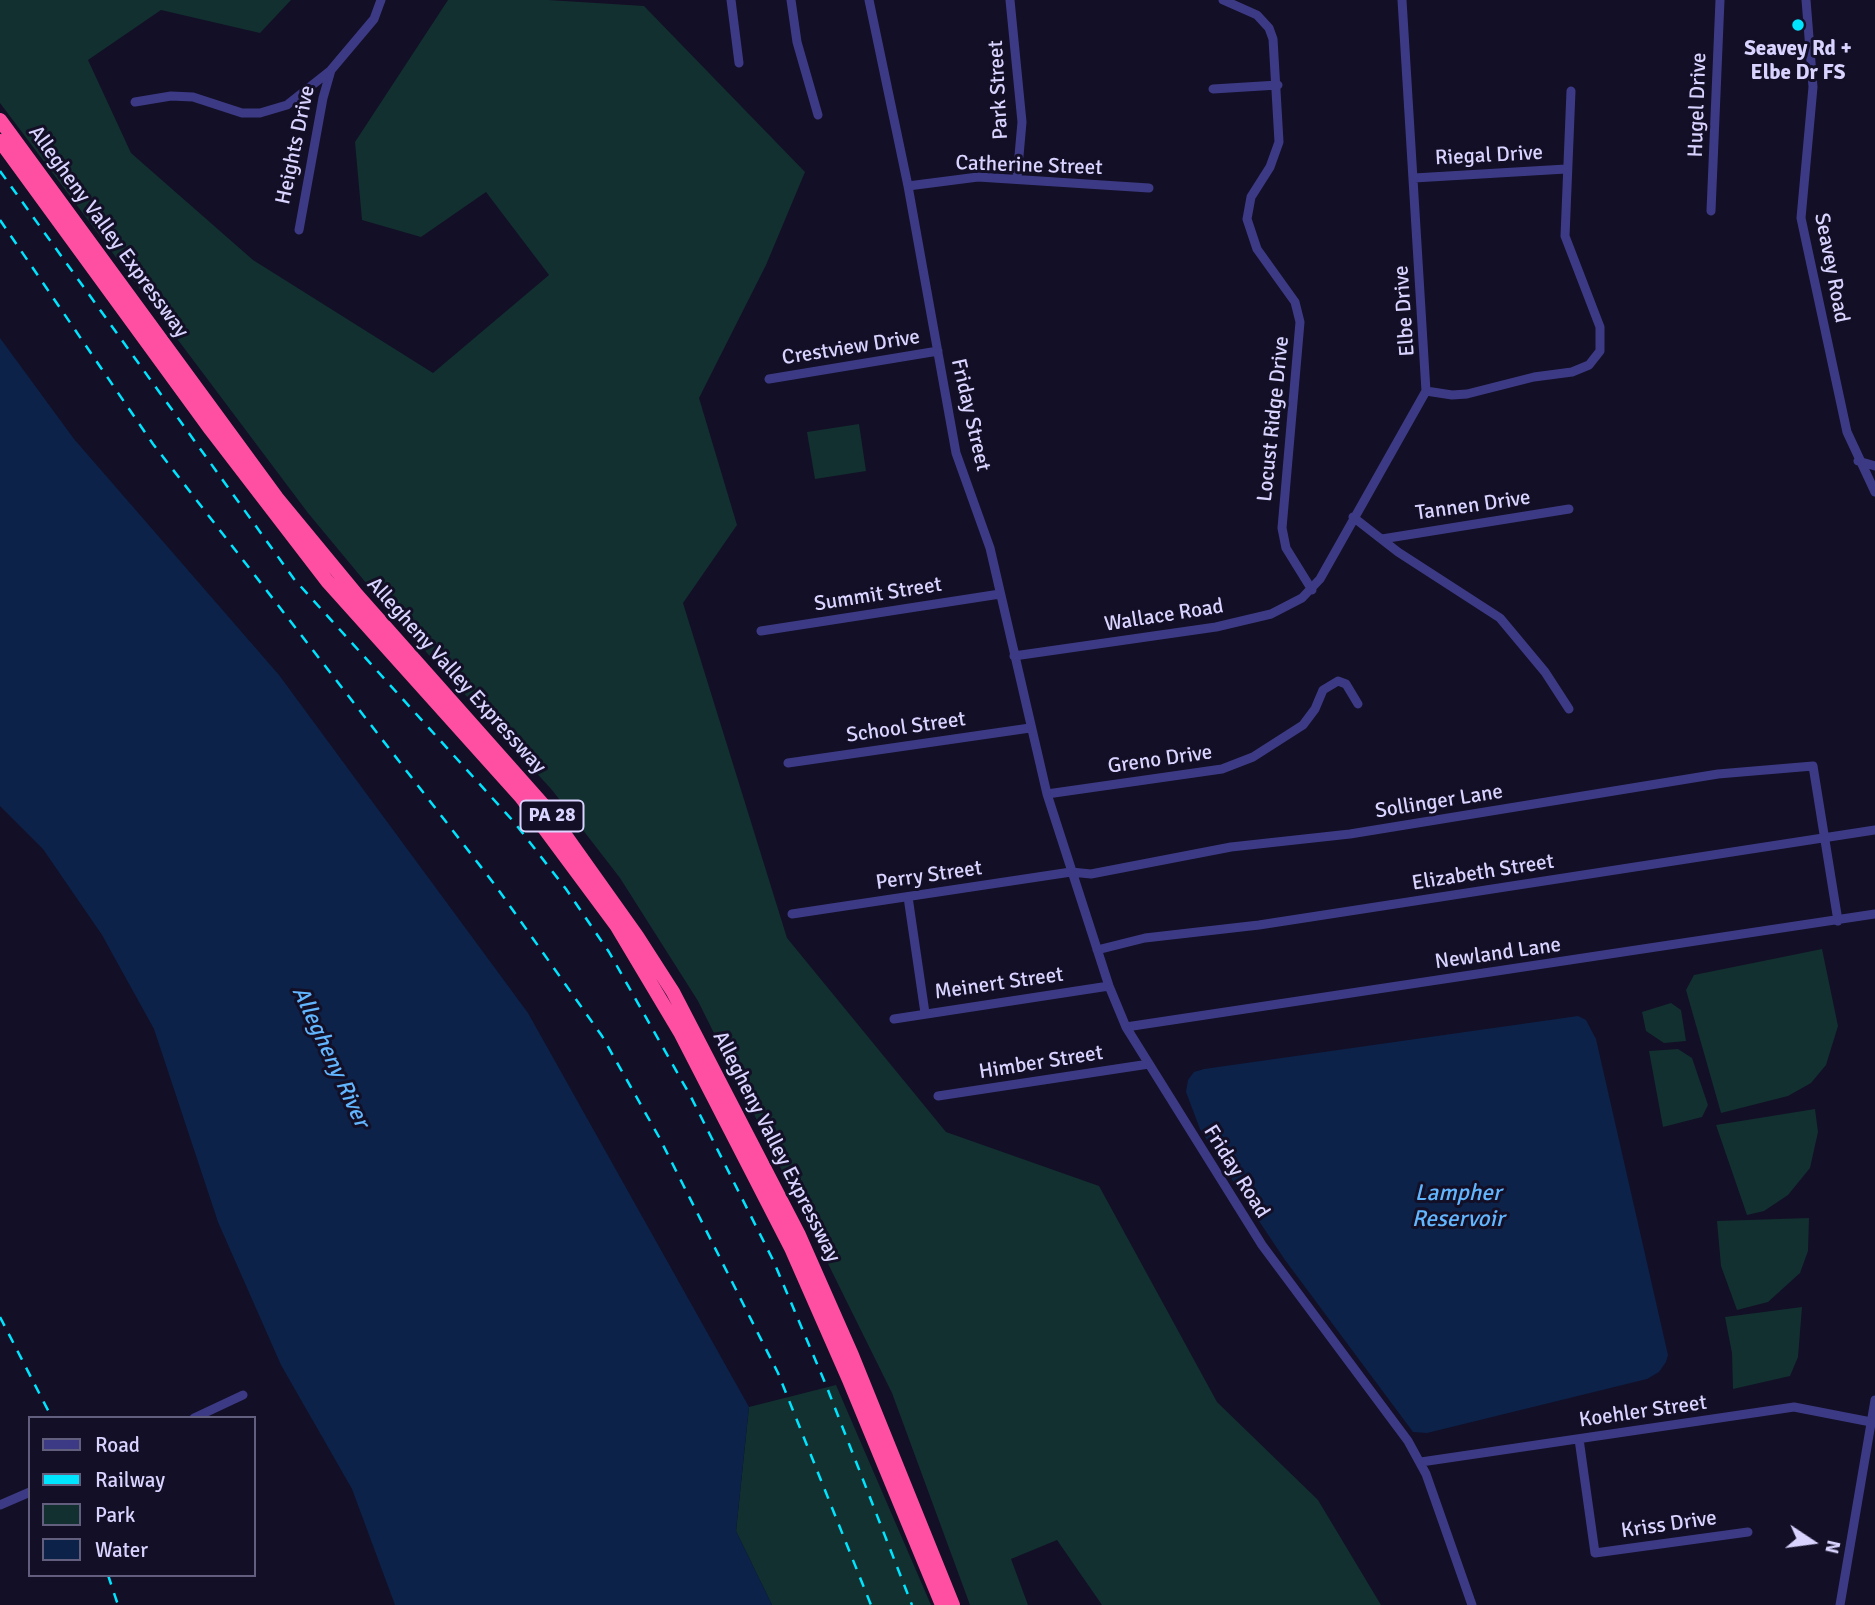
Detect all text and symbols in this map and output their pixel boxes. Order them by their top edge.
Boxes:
marker: Seavey Rd + Elbe Dr FS [1790,17,1806,33]
place label: Seavey Rd + Elbe Dr FS [1744,36,1852,86]
street label: Park Street [984,40,1014,140]
street label: Hugel Drive [1684,52,1712,158]
street label: Heights Drive [271,83,321,207]
street label: Allegheny Valley Expressway [23,121,193,343]
street label: Riegal Drive [1434,141,1544,171]
street label: Catherine Street [955,151,1103,181]
street label: Seavey Road [1808,211,1854,325]
street label: Elbe Drive [1389,265,1421,357]
street label: Crestview Drive [780,325,922,371]
street label: Locust Ridge Drive [1253,335,1295,503]
street label: Friday Street [945,356,995,474]
street label: Tannen Drive [1414,485,1532,527]
street label: Allegheny Valley Expressway [361,572,551,780]
street label: Summit Street [812,572,944,618]
street label: Wallace Road [1103,594,1225,638]
street label: School Street [845,707,967,749]
street label: Greno Drive [1106,740,1214,780]
street label: Sollinger Lane [1373,779,1505,825]
road number: PA 28 [520,800,584,832]
street label: Elizabeth Street [1410,849,1556,897]
street label: Perry Street [874,856,984,896]
street label: Newland Lane [1433,933,1563,975]
street label: Meinert Street [933,962,1065,1006]
water label: Allegheny River [285,982,375,1132]
street label: Allegheny Valley Expressway [707,1027,845,1267]
street label: Himber Street [977,1041,1105,1085]
street label: Friday Road [1197,1121,1275,1223]
water label: Lampher Reservoir [1412,1180,1504,1234]
street label: Koehler Street [1578,1391,1708,1433]
legend [28,1416,256,1577]
text: Road [95,1432,140,1458]
text: Railway [95,1467,165,1493]
text: Park [95,1502,135,1528]
street label: Kriss Drive [1620,1506,1718,1544]
north arrow [1777,1507,1847,1577]
text: Water [95,1537,148,1563]
text: N [1819,1538,1846,1556]

